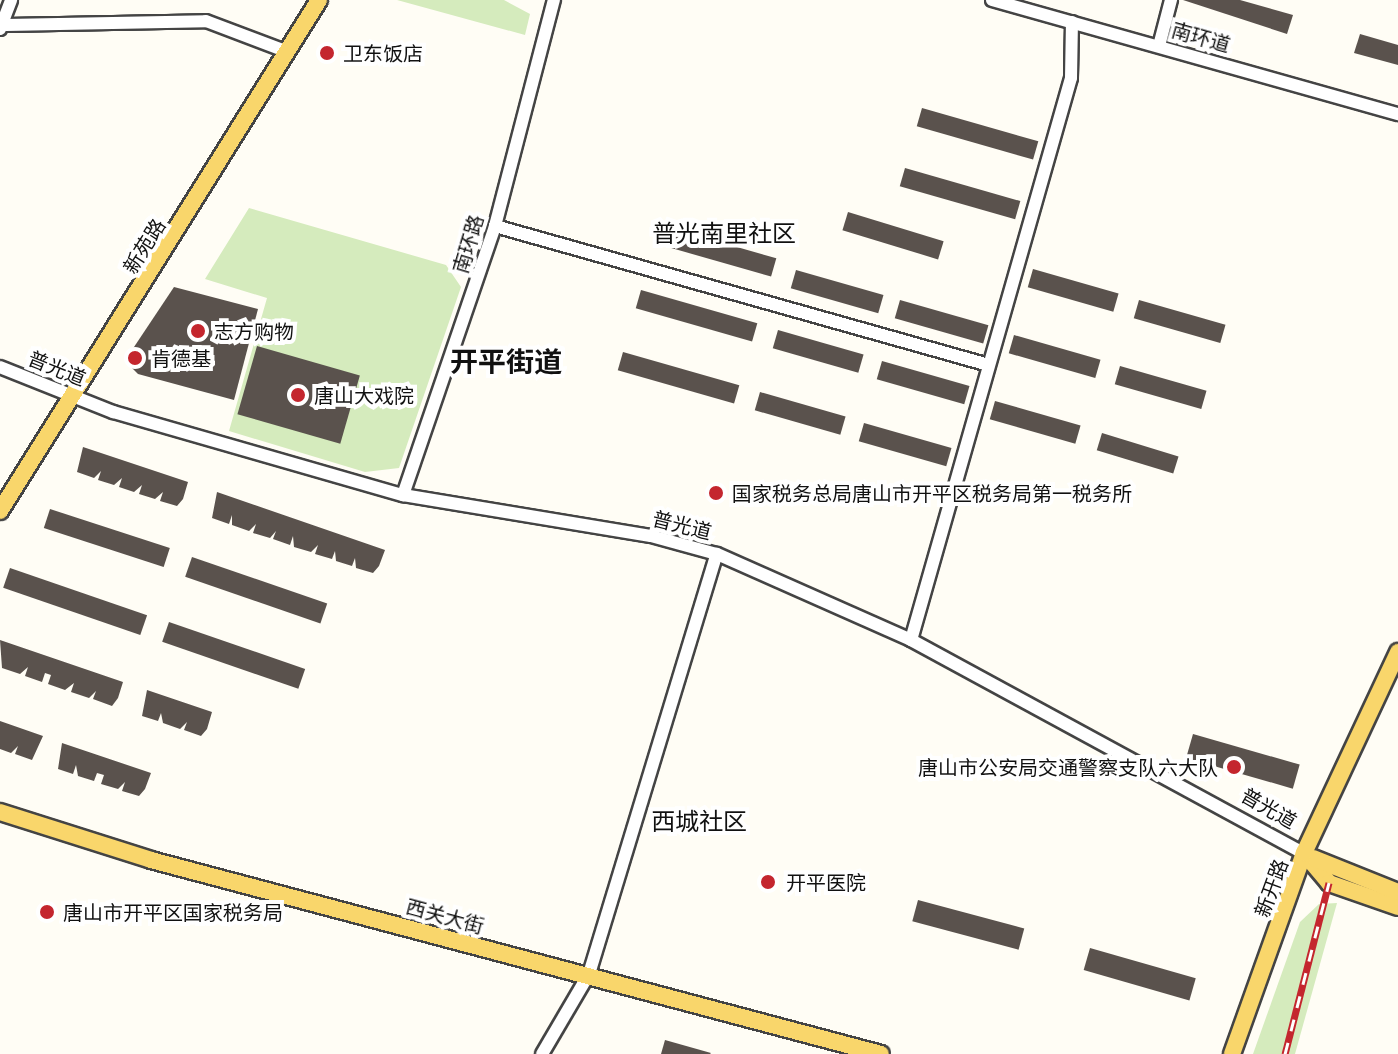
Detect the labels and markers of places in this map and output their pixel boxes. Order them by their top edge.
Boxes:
place label: 卫东饭店 [343,41,423,65]
marker: 卫东饭店 [318,44,336,62]
place label: 志方购物 [214,319,294,343]
marker: 志方购物 [189,322,207,340]
place label: 肯德基 [151,346,211,370]
marker: 肯德基 [126,349,144,367]
place label: 唐山大戏院 [314,383,414,407]
marker: 唐山大戏院 [289,386,307,404]
place label: 国家税务总局唐山市开平区税务局第一税务所 [732,481,1132,505]
marker: 国家税务总局唐山市开平区税务局第一税务所 [707,484,725,502]
place label: 唐山市公安局交通警察支队六大队 [918,755,1218,779]
marker: 唐山市公安局交通警察支队六大队 [1225,758,1243,776]
place label: 开平医院 [786,870,866,894]
marker: 开平医院 [757,871,779,893]
place label: 唐山市开平区国家税务局 [63,900,283,924]
marker: 唐山市开平区国家税务局 [38,903,56,921]

